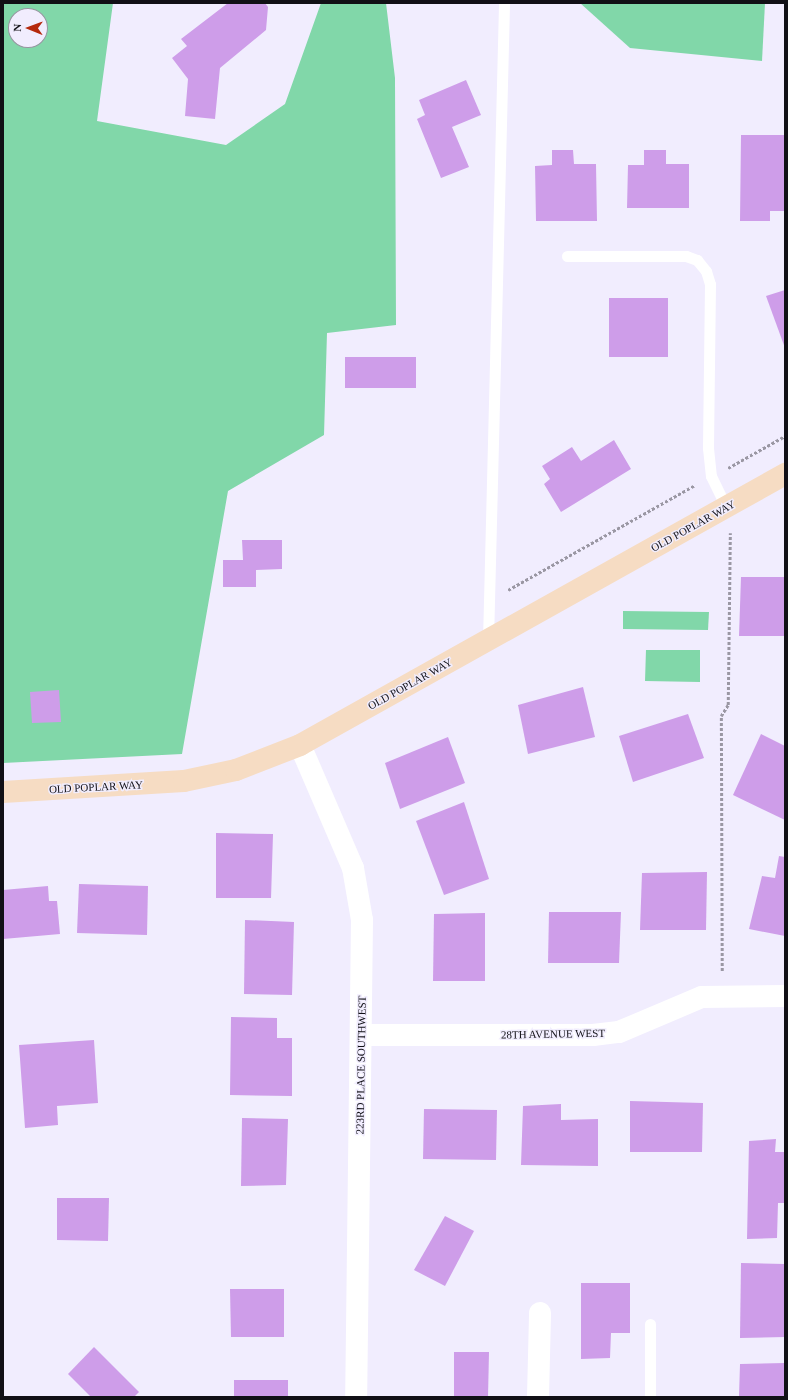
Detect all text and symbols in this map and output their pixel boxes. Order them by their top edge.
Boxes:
north arrow [8,8,48,48]
text: N [11,24,23,32]
street label: OLD POPLAR WAY [649,497,737,555]
street label: OLD POPLAR WAY [366,655,454,713]
street label: OLD POPLAR WAY [49,778,143,796]
street label: 223RD PLACE SOUTHWEST [353,996,369,1134]
street label: 28TH AVENUE WEST [500,1026,606,1042]

